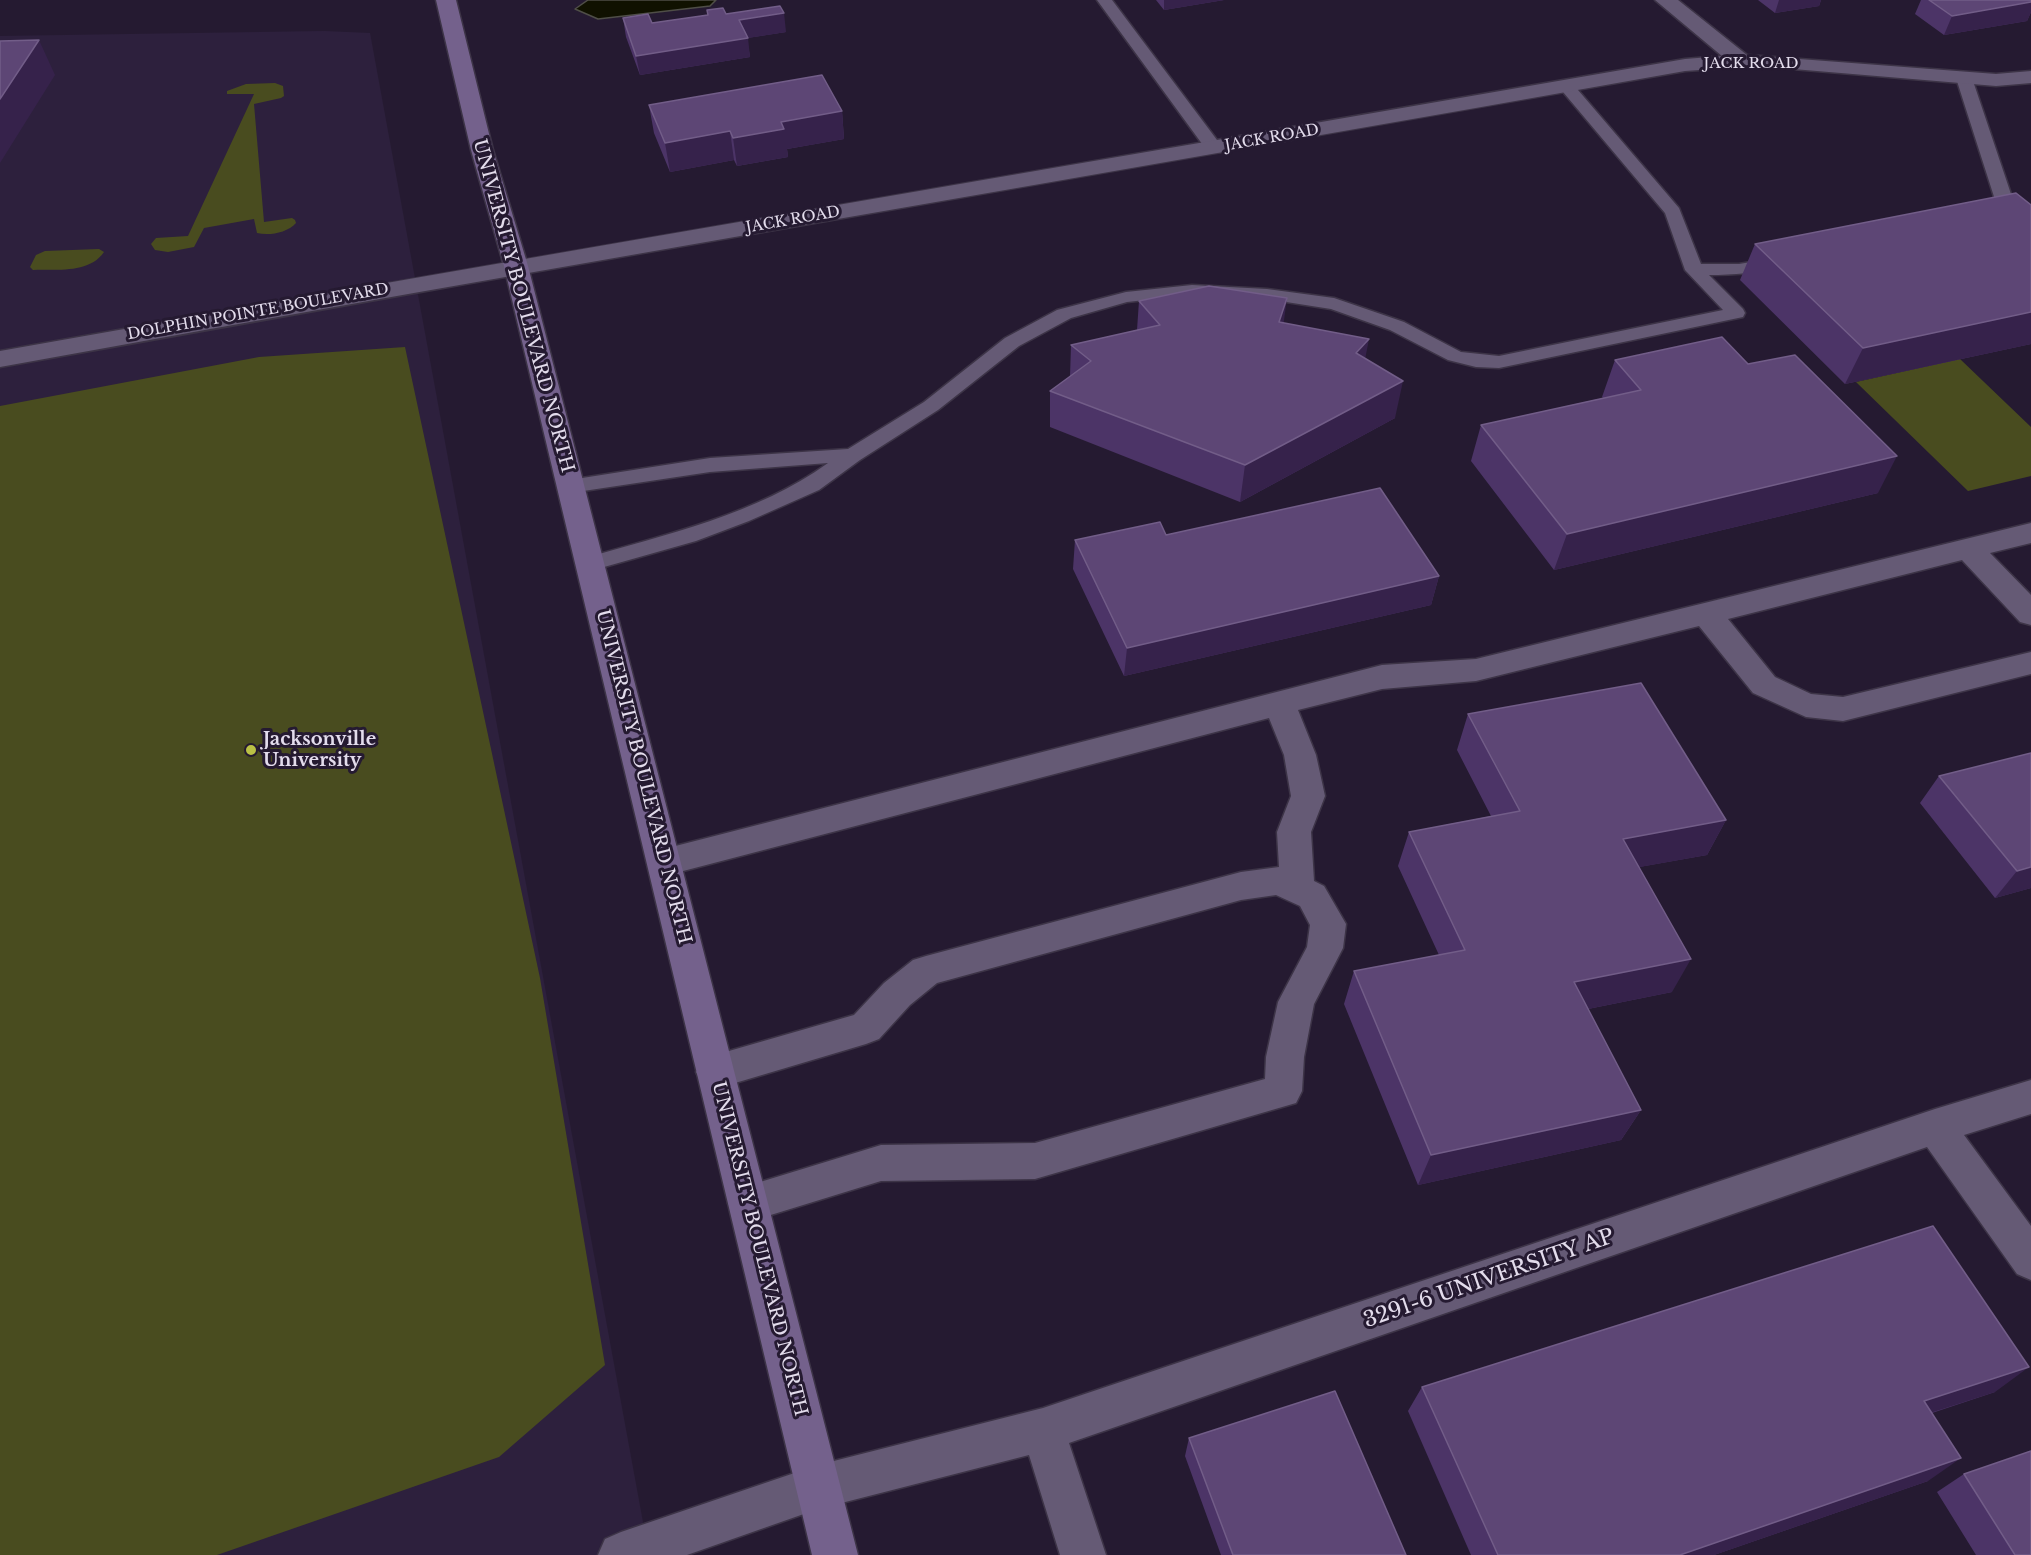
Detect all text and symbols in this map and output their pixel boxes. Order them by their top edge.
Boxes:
street label: JACK ROAD [1703,55,1799,73]
street label: JACK ROAD [1224,121,1320,155]
street label: UNIVERSITY BOULEVARD NORTH [468,137,578,475]
street label: JACK ROAD [745,203,841,237]
street label: DOLPHIN POINTE BOULEVARD [126,280,390,344]
street label: UNIVERSITY BOULEVARD NORTH [591,607,695,947]
place label: Jacksonville University [263,729,376,771]
marker: Jacksonville University [244,743,258,757]
street label: UNIVERSITY BOULEVARD NORTH [707,1079,811,1419]
street label: 3291-6 UNIVERSITY AP [1360,1224,1618,1334]

